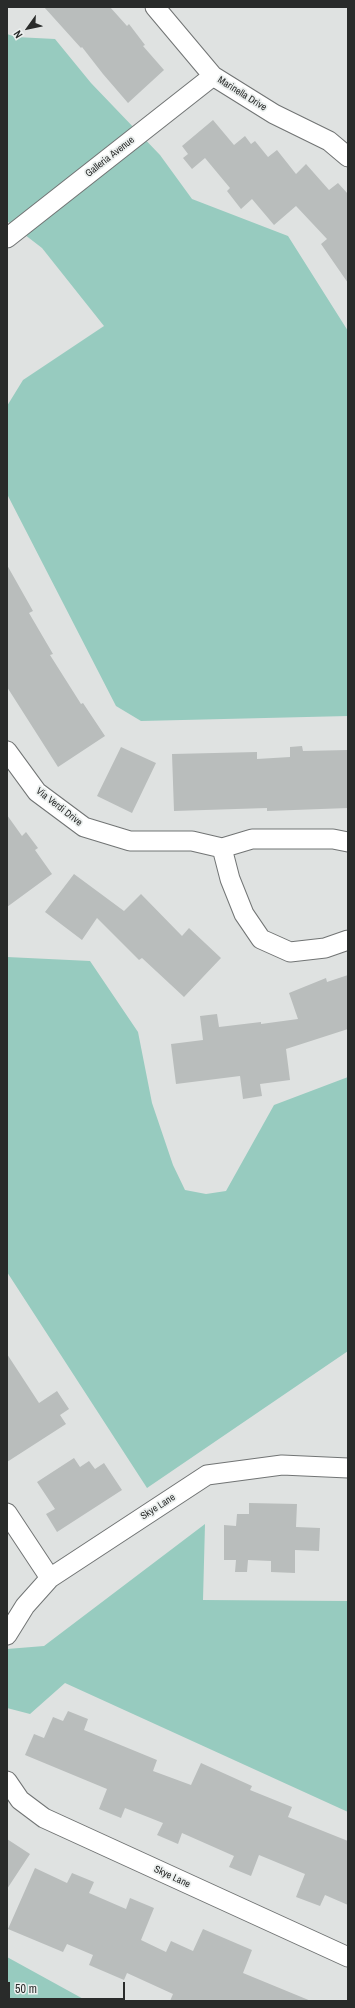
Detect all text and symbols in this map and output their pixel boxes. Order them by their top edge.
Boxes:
north arrow [8,8,48,48]
text: N [10,28,26,41]
street label: Marinella Drive [215,74,269,114]
street label: Galleria Avenue [83,134,137,180]
street label: Via Verdi Drive [33,785,85,829]
street label: Skye Lane [138,1491,178,1523]
street label: Skye Lane [152,1863,192,1891]
scale bar [10,1974,127,2000]
text: 50 m [15,1981,37,1997]

